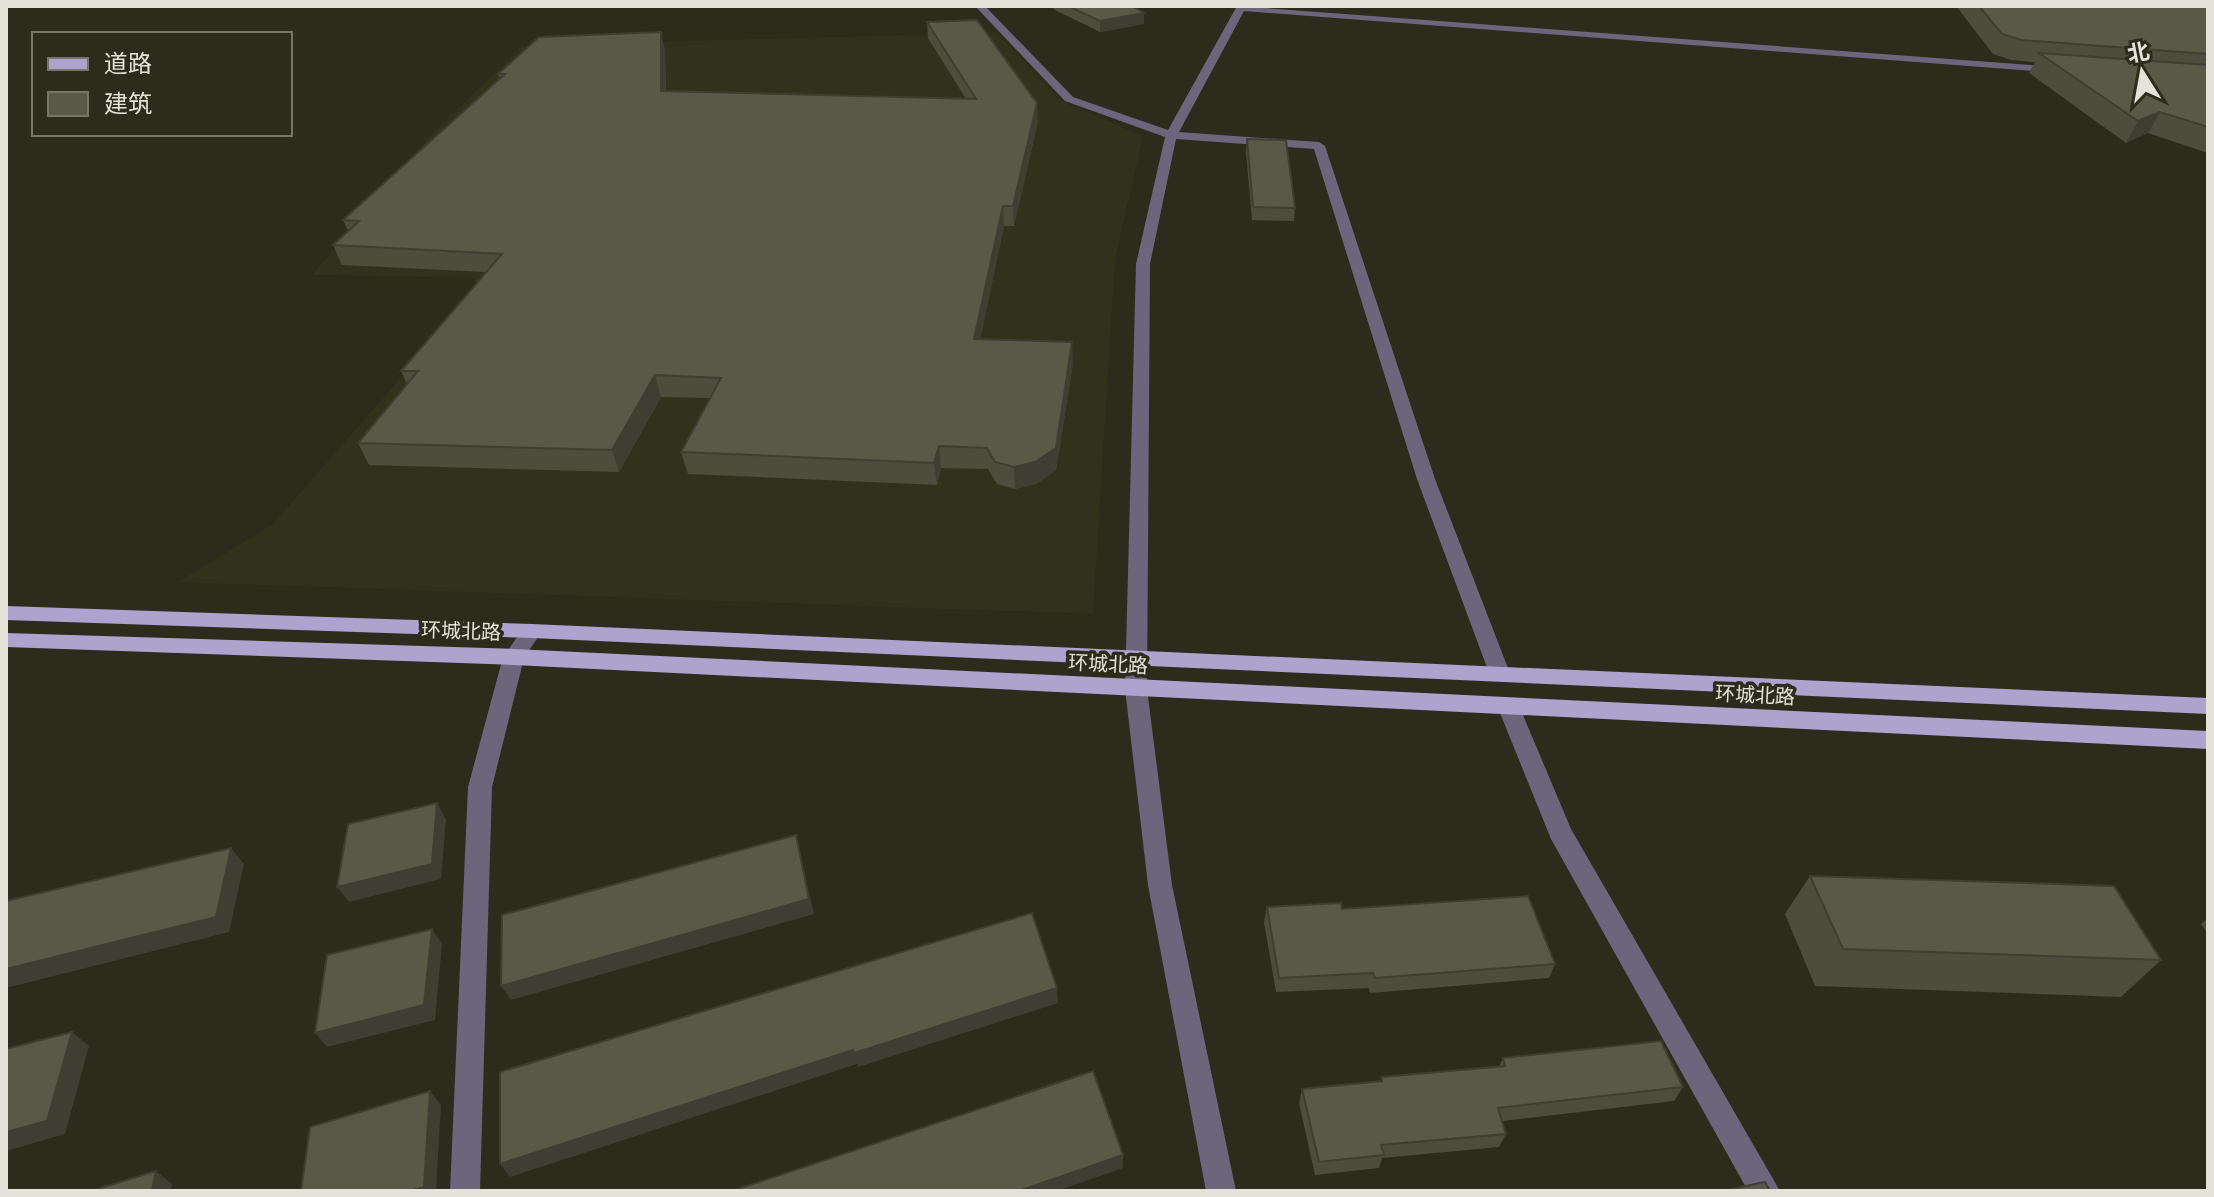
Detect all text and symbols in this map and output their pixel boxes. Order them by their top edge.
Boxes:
legend [32,32,292,136]
north arrow [2102,32,2182,112]
text: 北 [2125,38,2152,68]
text: 道路 [104,50,152,78]
text: 建筑 [104,90,152,118]
street label: 环城北路 [421,618,501,644]
street label: 环城北路 [1067,650,1149,678]
street label: 环城北路 [1714,681,1796,709]

